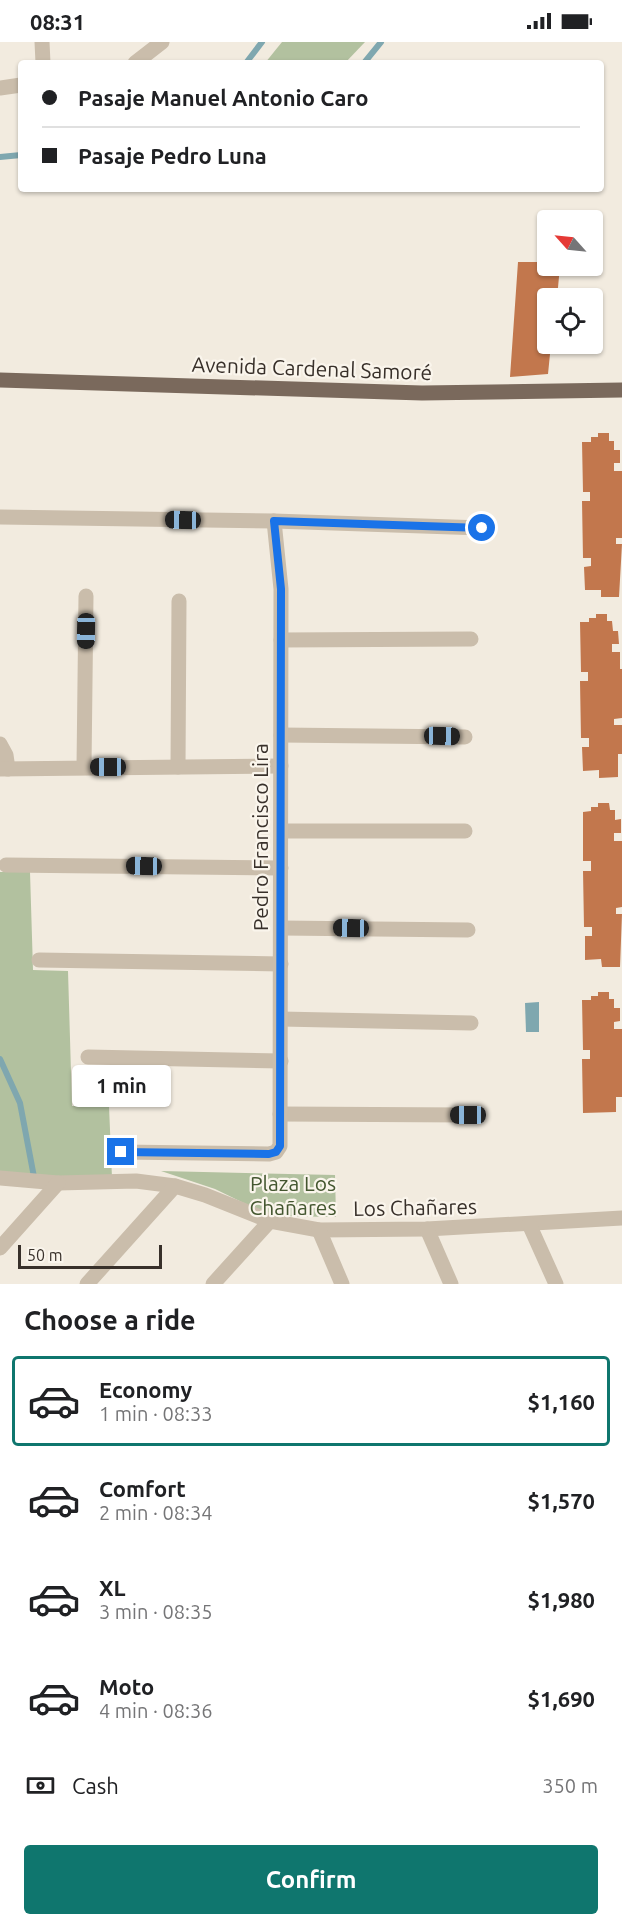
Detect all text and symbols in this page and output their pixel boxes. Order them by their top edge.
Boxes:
text: 08:31 [30,9,85,34]
text: Pasaje Manuel Antonio Caro [78,85,368,110]
text: Pasaje Pedro Luna [78,143,267,168]
north arrow [537,210,603,276]
map controls [537,210,603,354]
button: locate [537,288,603,354]
street label: Avenida Cardenal Samoré [191,352,433,384]
car [165,511,201,529]
route start [468,514,495,541]
car [77,613,95,649]
car [424,727,460,745]
street label: Pedro Francisco Lira [248,743,272,931]
car [90,758,126,776]
car [126,857,162,875]
car [333,919,369,937]
callout: 1 min [72,1065,170,1107]
text: 1 min [96,1074,147,1097]
car [450,1106,486,1124]
route end [107,1138,134,1165]
park label: Plaza Los Chañares [249,1171,337,1219]
street label: Los Chañares [353,1194,477,1220]
scale bar [18,1242,162,1270]
text: 50 m [27,1246,63,1264]
text: Choose a ride [24,1305,196,1335]
icon: car [27,1374,81,1428]
text: Economy [99,1377,192,1402]
text: $1,160 [528,1389,595,1414]
text: 1 min · 08:33 [99,1402,213,1425]
icon: car [27,1473,81,1527]
text: Comfort [99,1476,186,1501]
text: $1,570 [528,1488,595,1513]
text: 2 min · 08:34 [99,1501,213,1524]
icon: car [27,1572,81,1626]
text: XL [99,1575,126,1600]
text: $1,980 [528,1587,595,1612]
text: 3 min · 08:35 [99,1600,213,1623]
icon: car [27,1671,81,1725]
text: Moto [99,1674,154,1699]
text: $1,690 [528,1686,595,1711]
text: 4 min · 08:36 [99,1699,213,1722]
icon: cash [24,1769,57,1802]
text: Cash [72,1773,119,1798]
text: 350 m [542,1774,598,1797]
button: Confirm [24,1845,598,1914]

